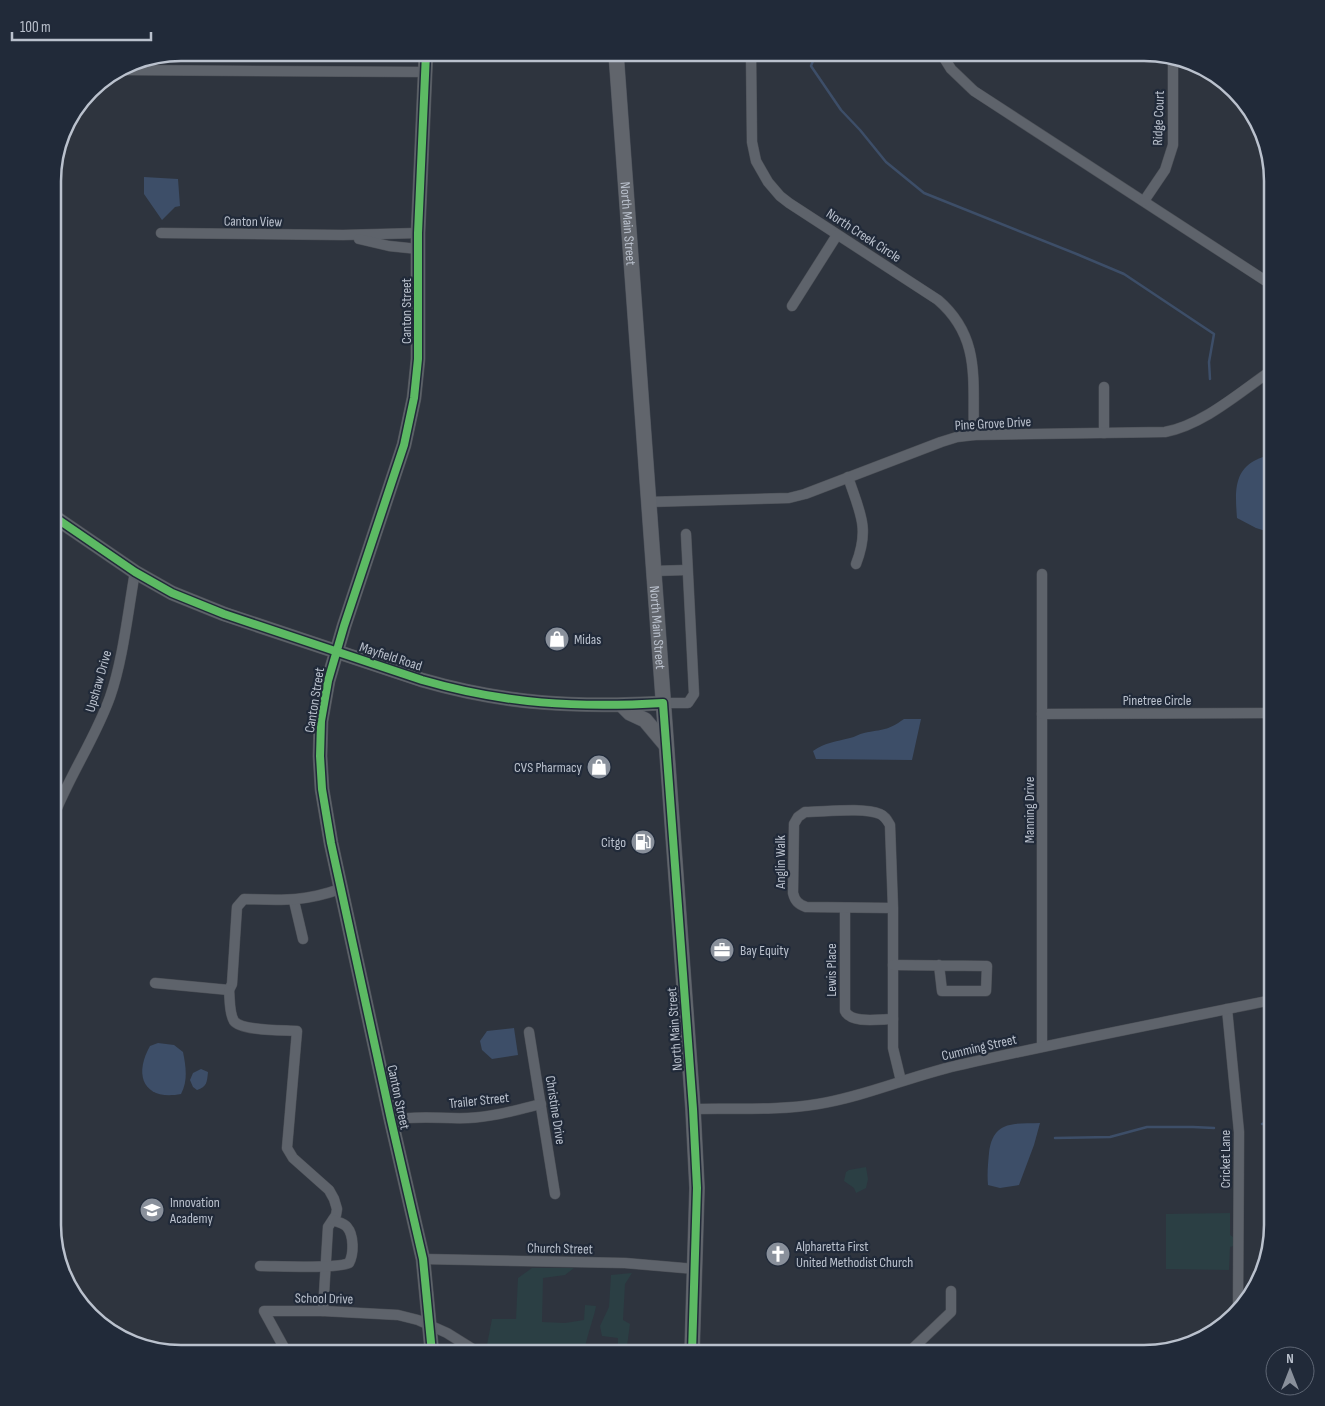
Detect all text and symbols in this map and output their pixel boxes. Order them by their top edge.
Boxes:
scale bar [12,10,151,42]
text: 100 m [20,18,51,37]
street label: Ridge Court [1149,90,1168,146]
street label: North Main Street [616,181,639,266]
street label: North Creek Circle [823,205,904,266]
street label: Canton View [224,212,283,231]
street label: Canton Street [398,278,415,344]
street label: Pine Grove Drive [954,413,1032,434]
street label: North Main Street [646,585,669,670]
shop icon: Midas [544,626,570,652]
place label: Midas [574,631,601,648]
street label: Mayfield Road [357,638,424,675]
street label: Upshaw Drive [82,648,115,714]
street label: Canton Street [301,666,328,734]
street label: Pinetree Circle [1123,692,1191,709]
shop icon: CVS Pharmacy [586,754,612,780]
place label: CVS Pharmacy [514,759,583,776]
street label: Manning Drive [1021,777,1038,843]
fuel station icon: Citgo [630,829,656,855]
place label: Citgo [601,834,626,851]
street label: Anglin Walk [772,835,789,890]
office icon: Bay Equity [709,937,735,963]
place label: Bay Equity [740,942,789,959]
street label: Lewis Place [823,943,840,997]
street label: North Main Street [663,987,686,1071]
street label: Cumming Street [940,1031,1018,1064]
street label: Canton Street [383,1063,414,1131]
street label: Christine Drive [542,1074,569,1146]
street label: Trailer Street [448,1089,510,1112]
street label: Cricket Lane [1217,1130,1234,1188]
place label: Innovation Academy [169,1194,220,1227]
school or university icon: Innovation Academy [139,1197,165,1223]
place label: Alpharetta First United Methodist Church [795,1238,913,1271]
street label: Church Street [527,1239,593,1258]
church icon: Alpharetta First United Methodist Church [765,1241,791,1267]
street label: School Drive [295,1289,353,1308]
north arrow [1265,1346,1315,1396]
text: N [1286,1350,1294,1367]

